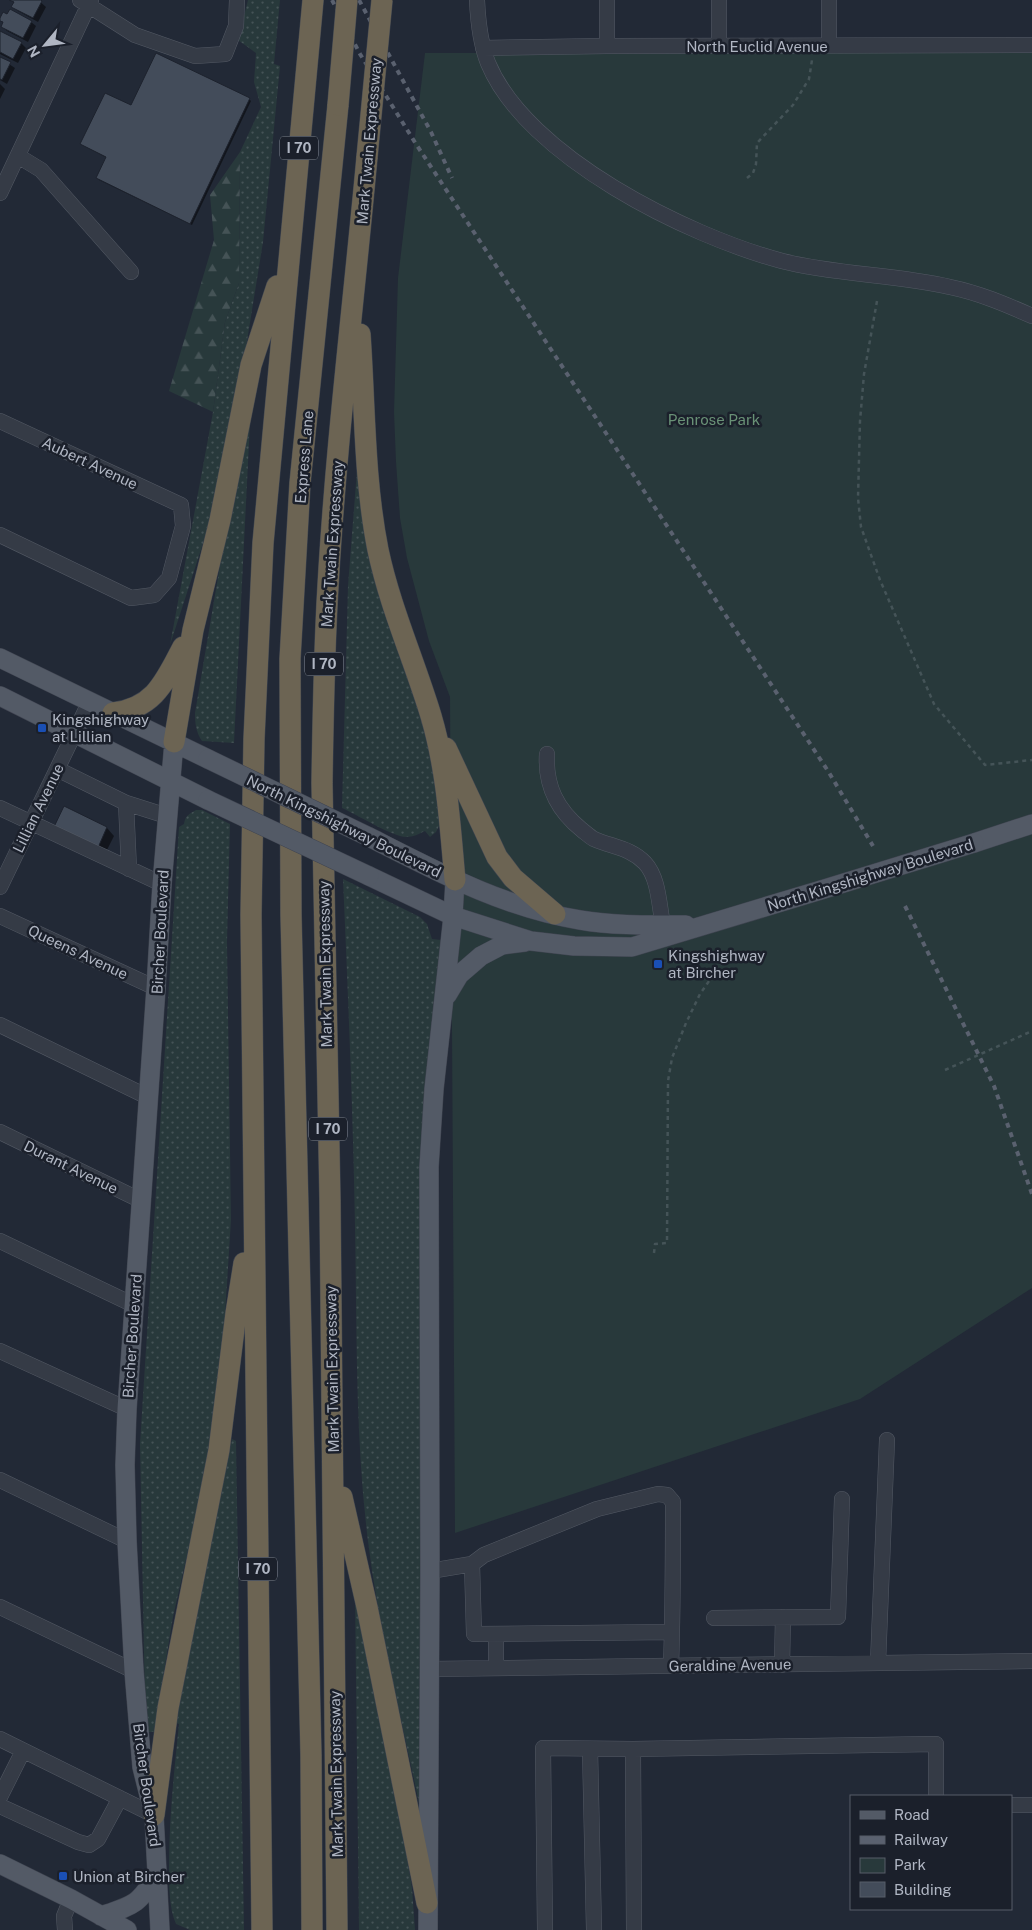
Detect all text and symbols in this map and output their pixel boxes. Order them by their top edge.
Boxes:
north arrow [20,20,70,70]
street label: North Euclid Avenue [686,38,828,55]
text: N [24,43,43,60]
street label: Mark Twain Expressway [353,57,385,225]
road number: I 70 [280,136,318,160]
street label: Express Lane [291,410,317,504]
park label: Penrose Park [668,411,760,428]
street label: Aubert Avenue [40,433,140,493]
street label: Mark Twain Expressway [318,460,346,628]
road number: I 70 [305,652,343,676]
place label: Kingshighway at Lillian [52,711,149,745]
marker: Kingshighway at Lillian [36,722,48,734]
street label: Lillian Avenue [9,761,67,855]
street label: North Kingshighway Boulevard [244,771,444,881]
street label: North Kingshighway Boulevard [765,836,975,914]
street label: Bircher Boulevard [148,869,172,995]
street label: Mark Twain Expressway [315,880,335,1048]
street label: Queens Avenue [25,921,131,983]
place label: Kingshighway at Bircher [668,947,765,981]
marker: Kingshighway at Bircher [652,958,664,970]
road number: I 70 [309,1118,347,1140]
street label: Durant Avenue [21,1137,121,1197]
street label: Bircher Boulevard [119,1273,145,1399]
street label: Mark Twain Expressway [322,1285,342,1453]
road number: I 70 [239,1558,277,1580]
street label: Geraldine Avenue [669,1655,791,1675]
street label: Mark Twain Expressway [326,1690,346,1858]
street label: Bircher Boulevard [130,1722,164,1848]
legend [850,1795,1012,1910]
text: Road [894,1806,930,1823]
text: Railway [894,1831,948,1848]
text: Park [894,1856,926,1873]
place label: Union at Bircher [73,1868,185,1885]
marker: Union at Bircher [57,1870,69,1882]
text: Building [894,1881,952,1898]

